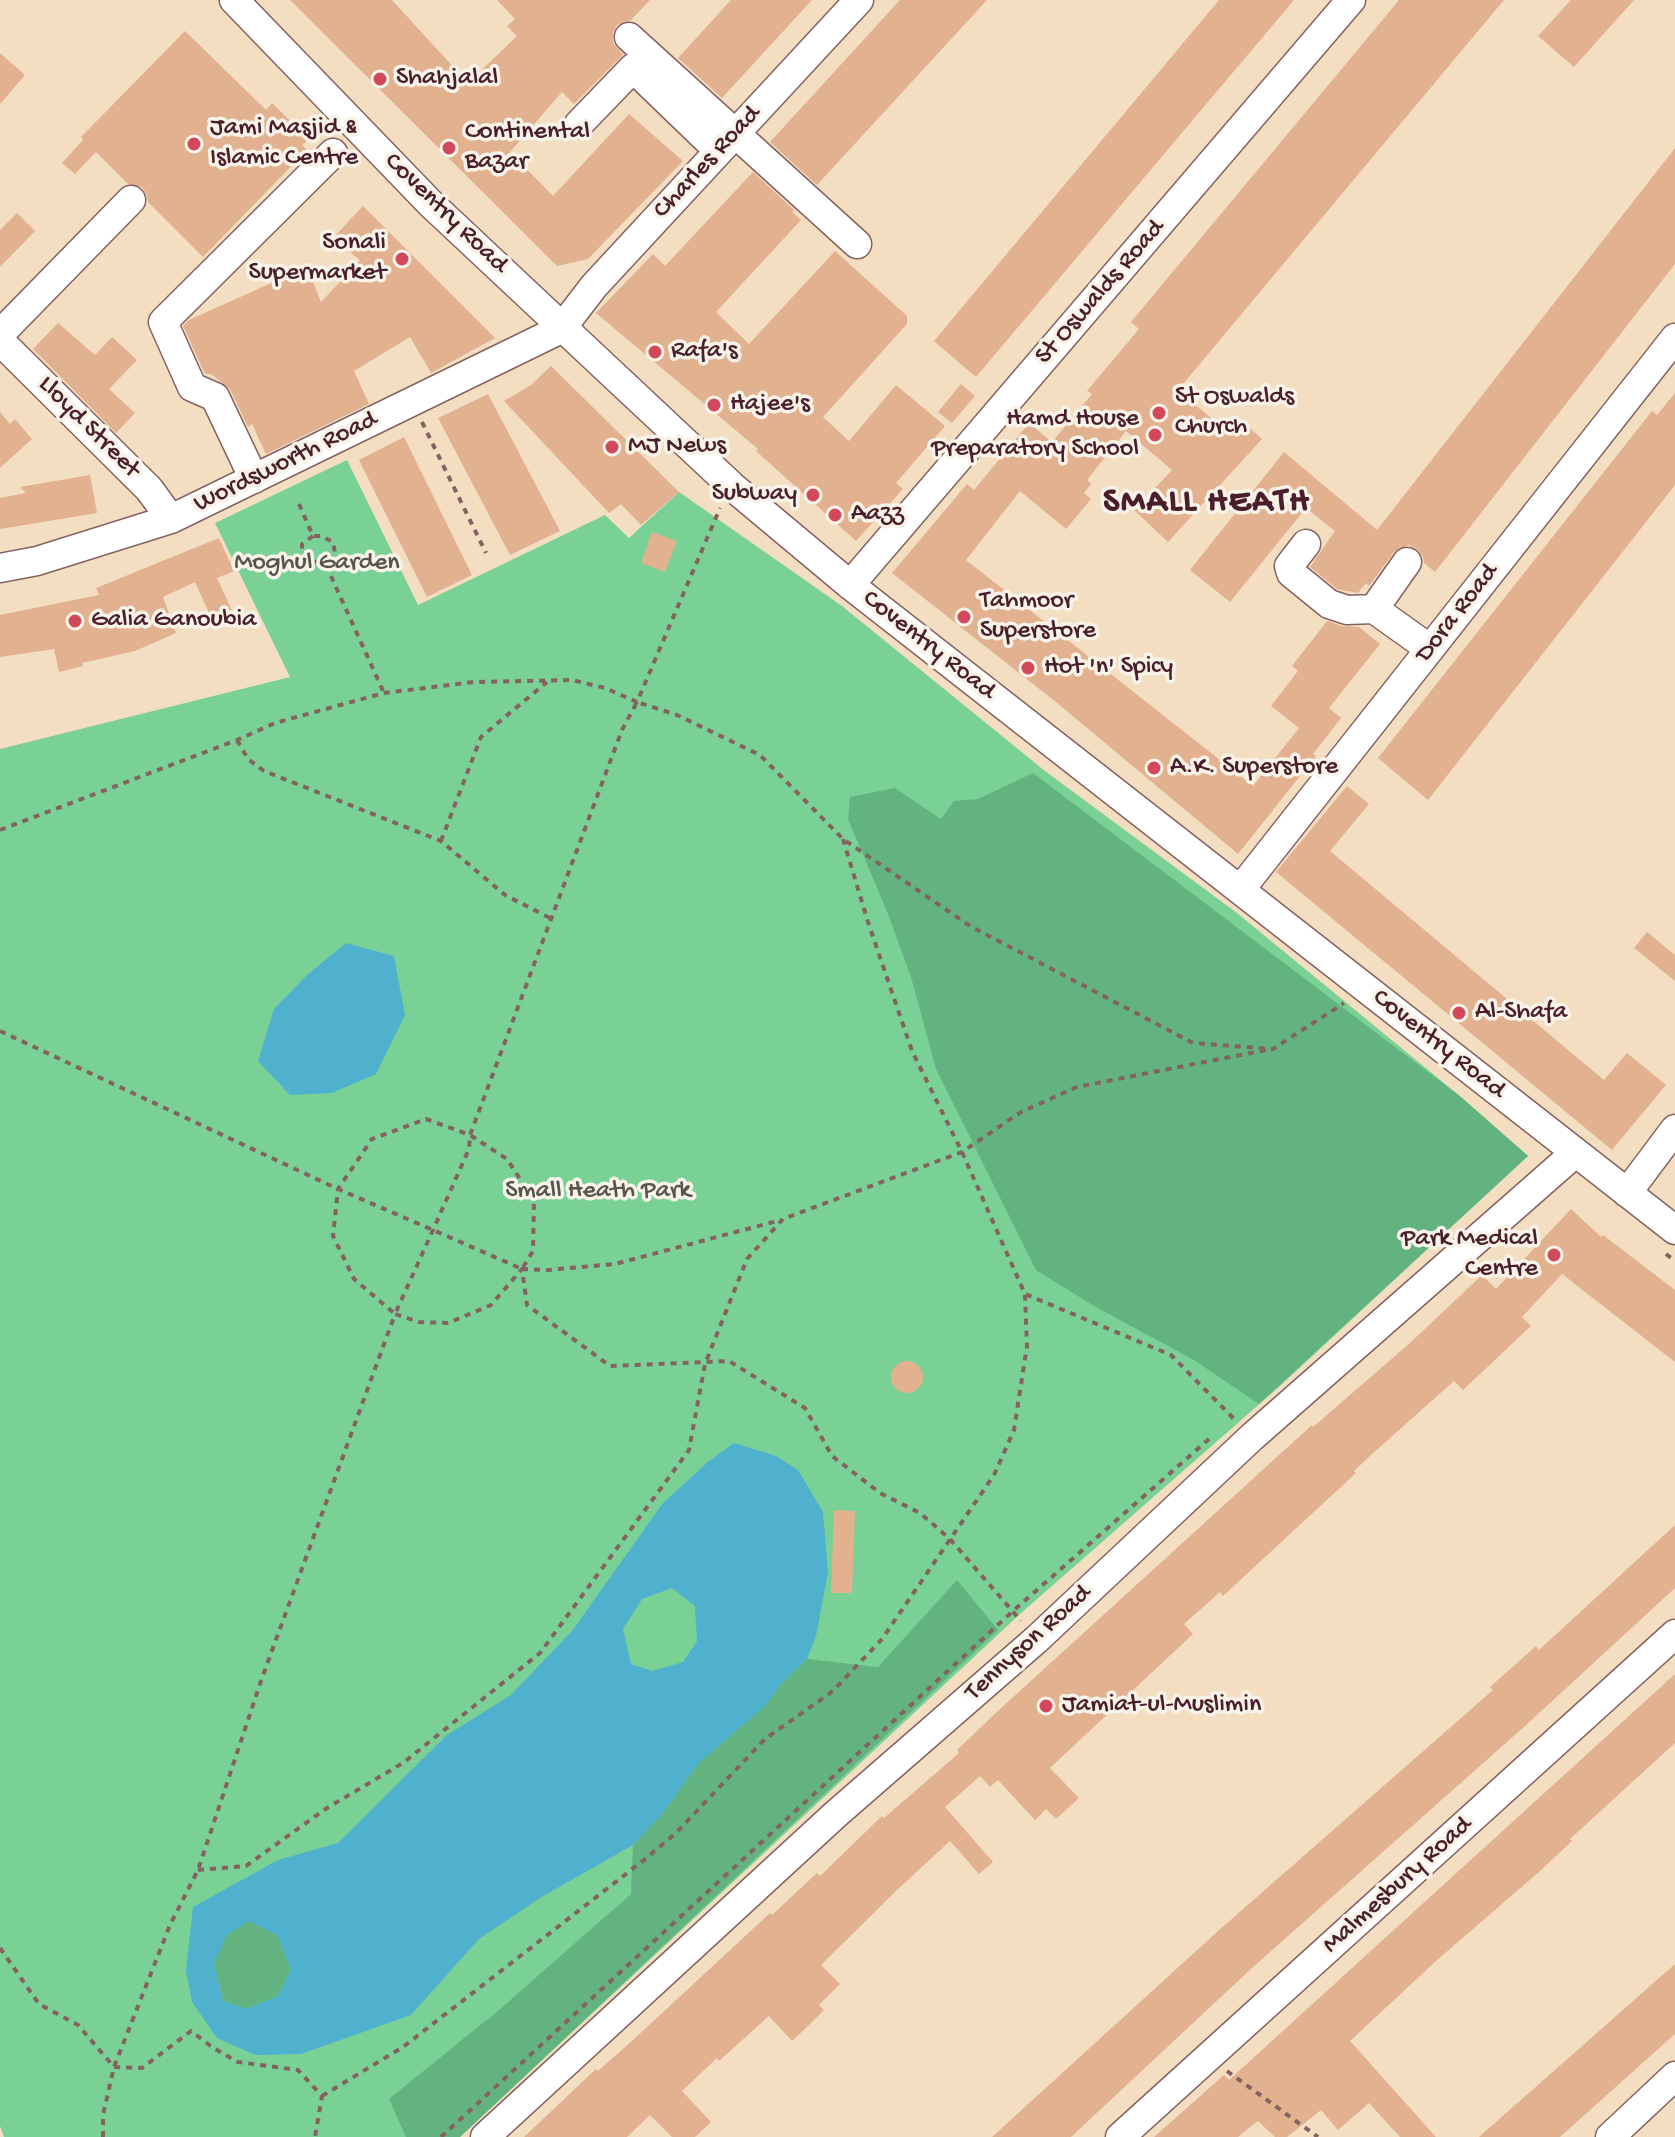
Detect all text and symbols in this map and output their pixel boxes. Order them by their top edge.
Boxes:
place label: Shahjalal [396,63,498,95]
marker: Shahjalal [371,70,389,88]
street label: Charles Road [648,100,768,226]
place label: Jami Masjid & Islamic Centre [210,113,358,174]
place label: Continental Bazar [465,117,590,178]
marker: Jami Masjid & Islamic Centre [185,135,203,153]
marker: Continental Bazar [440,139,458,157]
street label: Coventry Road [376,147,514,281]
street label: St Oswalds Road [1029,214,1173,372]
place label: Sonali Supermarket [249,228,386,290]
marker: Sonali Supermarket [393,250,411,268]
place label: Rafa's [671,336,738,368]
marker: Rafa's [646,343,664,361]
street label: Lloyd Street [30,370,146,486]
place label: St Oswalds Church [1175,382,1294,444]
place label: Hajee's [730,389,810,421]
marker: Hajee's [705,396,723,414]
place label: Hamd House Preparatory School [931,404,1139,466]
marker: St Oswalds Church [1150,404,1168,422]
street label: Wordsworth Road [189,405,383,521]
marker: Hamd House Preparatory School [1146,426,1164,444]
place label: MJ News [628,431,726,463]
marker: MJ News [603,438,621,456]
place label: Subway [712,479,797,511]
district label: SMALL HEATH [1103,484,1311,524]
marker: Subway [804,486,822,504]
place label: Aazz [851,499,904,531]
marker: Aazz [826,506,844,524]
park label: Moghul Garden [234,548,400,580]
street label: Dora Road [1410,558,1506,670]
street label: Coventry Road [855,584,1001,708]
place label: Tahmoor Superstore [980,586,1096,648]
place label: Galia Ganoubia [91,605,256,637]
marker: Tahmoor Superstore [955,608,973,626]
marker: Galia Ganoubia [66,612,84,630]
place label: Hot 'n' Spicy [1044,652,1173,684]
marker: Hot 'n' Spicy [1019,659,1037,677]
place label: A.K. Superstore [1170,752,1338,784]
marker: A.K. Superstore [1145,759,1163,777]
street label: Coventry Road [1365,983,1511,1107]
place label: Al-Shafa [1475,997,1567,1029]
marker: Al-Shafa [1450,1004,1468,1022]
park label: Small Heath Park [505,1176,691,1208]
place label: Park Medical Centre [1401,1224,1538,1286]
marker: Park Medical Centre [1545,1246,1563,1264]
street label: Tennyson Road [959,1579,1099,1709]
place label: Jamiat-ul-Muslimin [1062,1690,1261,1722]
marker: Jamiat-ul-Muslimin [1037,1697,1055,1715]
street label: Malmesbury Road [1317,1811,1479,1961]

